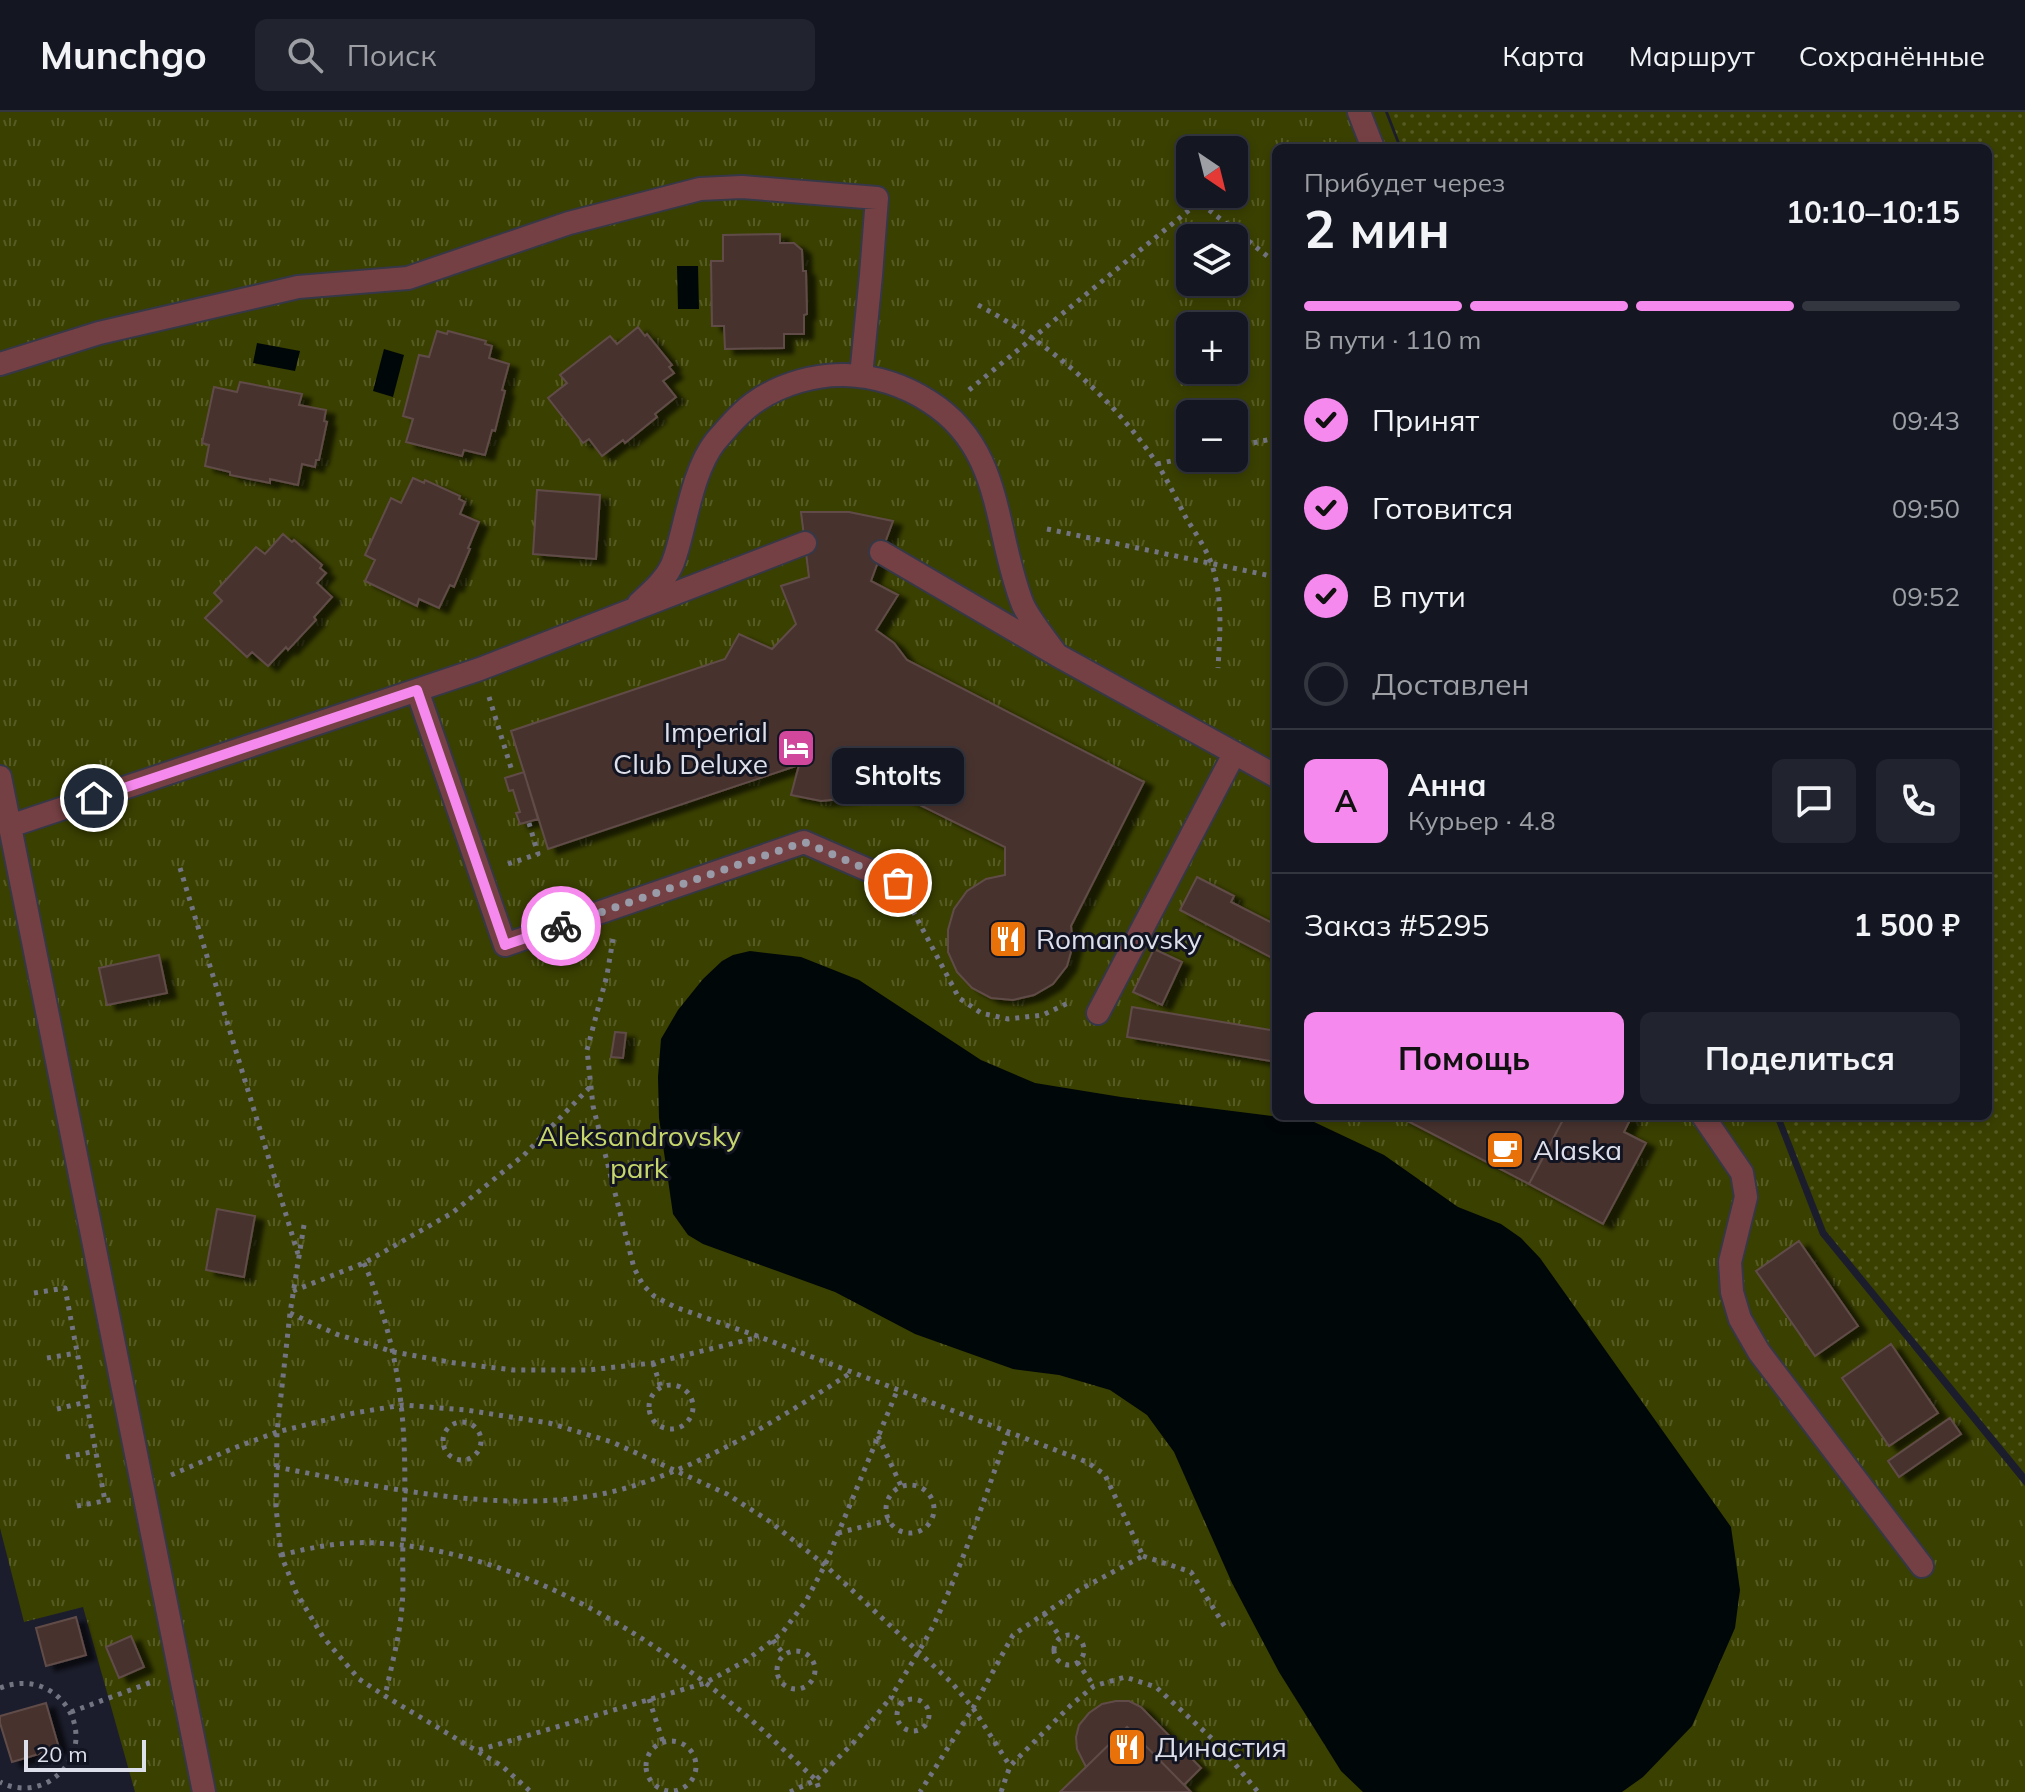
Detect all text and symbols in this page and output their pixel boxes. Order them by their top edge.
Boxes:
search box [255,19,815,91]
text: Munchgo [40,31,207,79]
icon: search [283,33,327,77]
text: Поиск [347,36,436,74]
text: Карта [1502,38,1585,73]
text: Маршрут [1629,38,1755,73]
text: Сохранённые [1799,38,1985,73]
north arrow [1176,136,1248,208]
map controls [1176,136,1248,472]
text: Прибудет через [1304,166,1505,199]
text: 10:10–10:15 [1786,193,1960,231]
text: 2 мин [1304,196,1450,261]
button: layers [1176,224,1248,296]
button: + [1176,312,1248,384]
text: В пути · 110 m [1304,323,1481,356]
icon: check [1304,398,1348,442]
button: − [1176,400,1248,472]
text: Принят [1372,401,1479,439]
text: 09:43 [1892,404,1960,437]
icon: check [1304,486,1348,530]
text: Готовится [1372,489,1513,527]
text: 09:50 [1892,492,1960,525]
icon: check [1304,574,1348,618]
text: В пути [1372,577,1466,615]
text: 09:52 [1892,580,1960,613]
text: Доставлен [1372,665,1530,703]
place label: Imperial Club Deluxe [613,714,768,781]
hotel icon: Imperial Club Deluxe [775,727,817,769]
callout: Shtolts [832,747,964,803]
text: Shtolts [854,759,942,792]
button: chat [1772,759,1856,843]
button: phone [1876,759,1960,843]
pin [60,764,128,832]
text: Анна [1408,766,1487,804]
icon: home [72,776,116,820]
text: А [1335,782,1357,820]
text: Курьер · 4.8 [1408,804,1556,837]
pin [864,849,932,917]
icon: bag [876,861,920,905]
courier [521,886,601,966]
icon: bike [539,904,583,948]
text: Заказ #5295 [1304,906,1489,944]
text: 1 500 ₽ [1854,906,1960,944]
restaurant icon: Romanovsky [987,918,1029,960]
place label: Romanovsky [1036,921,1202,956]
button: Помощь [1304,1012,1624,1104]
button: Поделиться [1640,1012,1960,1104]
park label: Aleksandrovsky park [537,1118,741,1185]
cafe icon: Alaska [1484,1129,1526,1171]
place label: Alaska [1533,1132,1622,1167]
restaurant icon: Династия [1106,1726,1148,1768]
place label: Династия [1155,1729,1287,1764]
scale bar [24,1736,146,1772]
text: 20 m [36,1740,87,1768]

